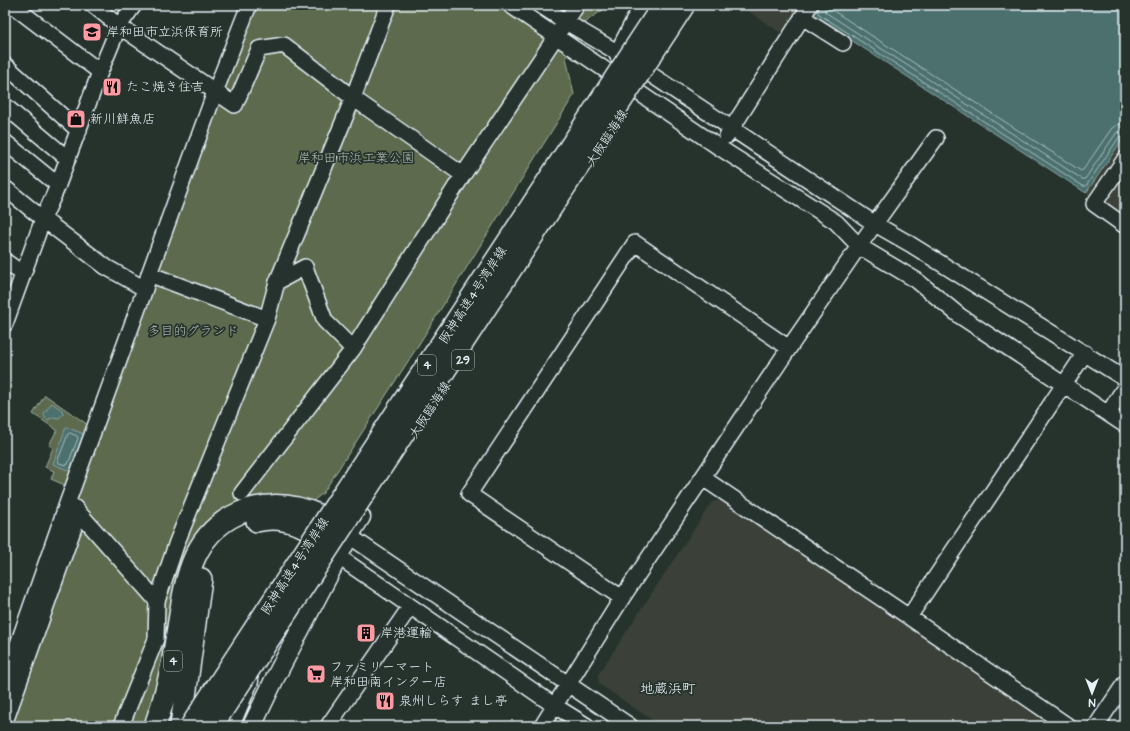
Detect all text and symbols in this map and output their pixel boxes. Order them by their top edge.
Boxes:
school or university icon: 岸和田市立浜保育所 [81,21,103,43]
place label: 岸和田市立浜保育所 [106,23,223,41]
restaurant icon: たこ焼き住吉 [101,76,123,98]
place label: たこ焼き住吉 [126,78,204,96]
street label: 大阪臨海線 [582,105,633,170]
shop icon: 新川鮮魚店 [65,108,87,130]
place label: 新川鮮魚店 [90,110,155,128]
park label: 岸和田市浜工業公園 [297,149,415,167]
street label: 阪神高速4号湾岸線 [435,242,512,347]
park label: 多目的グランド [147,322,239,340]
road number: 29 [452,350,474,370]
road number: 4 [418,355,436,375]
street label: 大阪臨海線 [405,377,456,442]
street label: 阪神高速4号湾岸線 [257,513,334,618]
building icon: 岸港運輸 [355,622,377,644]
place label: 岸港運輸 [380,624,432,642]
road number: 4 [164,651,182,671]
place label: ファミリーマート 岸和田南インター店 [330,658,446,691]
supermarket icon: ファミリーマート 岸和田南インター店 [305,663,327,685]
north arrow [1072,673,1112,713]
district label: 地蔵浜町 [640,679,696,699]
restaurant icon: 泉州しらす まし亭 [374,690,396,712]
place label: 泉州しらす まし亭 [399,692,508,710]
text: N [1088,695,1095,710]

